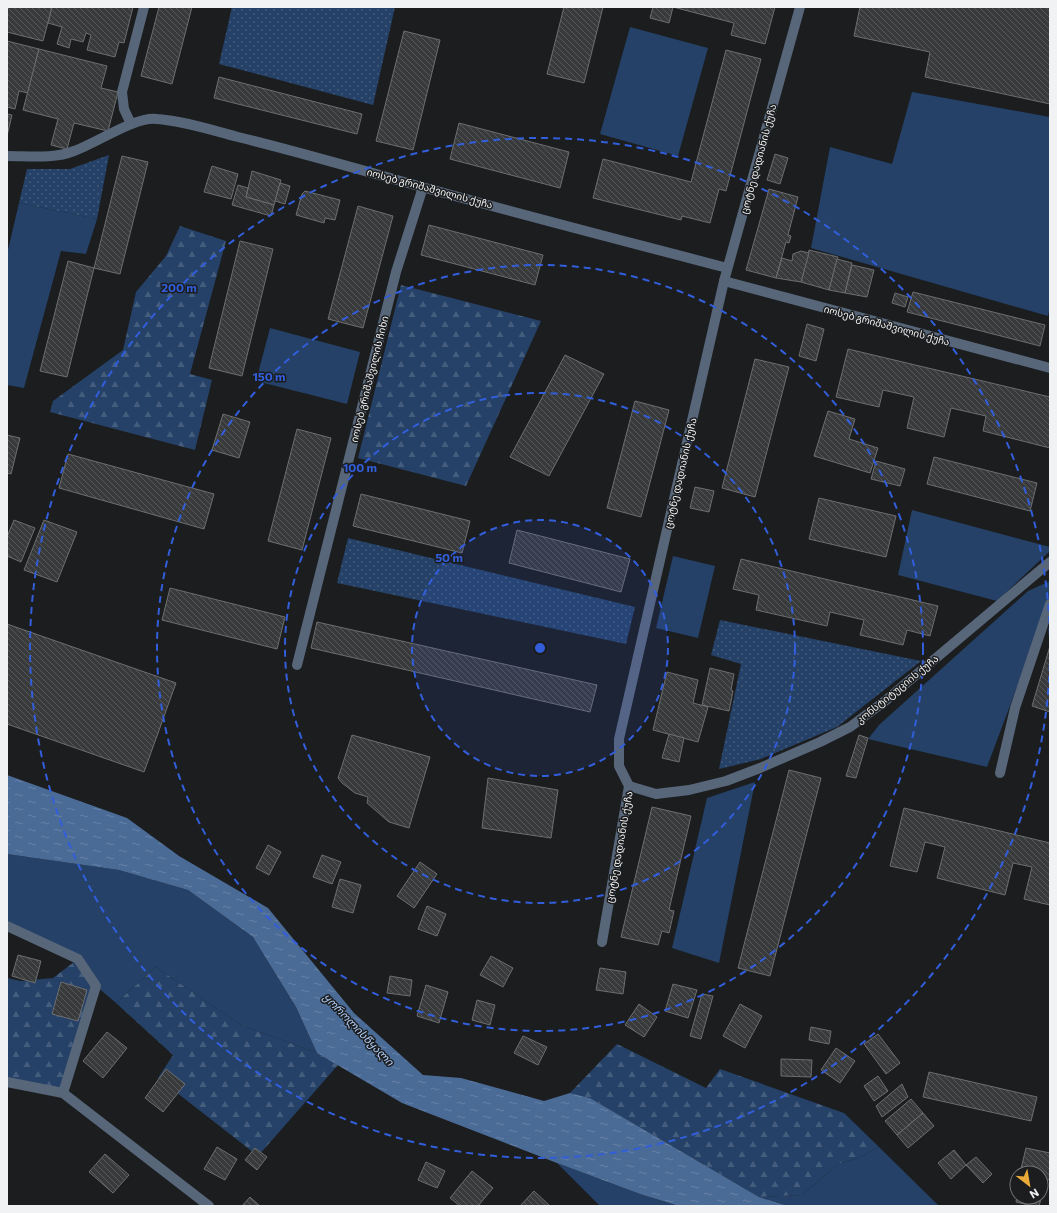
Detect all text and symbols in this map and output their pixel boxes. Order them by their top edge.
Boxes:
street label: ცოტნე დადიანის ქუჩა [738,103,779,216]
street label: იოსებ გრიშაშვილის ქუჩა [365,165,494,212]
text: 200 m [161,280,197,294]
street label: იოსებ გრიშაშვილის ქუჩა [822,302,951,349]
street label: იოსებ გრიშაშვილის ჩიხი [347,314,392,444]
text: 150 m [252,369,286,383]
street label: ცოტნე დადიანის ქუჩა [661,416,700,530]
text: 100 m [343,460,377,474]
text: 50 m [435,550,463,564]
centre of rings [533,641,547,655]
street label: კონსტიტუციის ქუჩა [853,652,941,727]
street label: ცოტნე დადიანის ქუჩა [603,790,636,904]
water label: ყოროლისწყალი [320,990,397,1069]
north arrow [1009,1165,1049,1205]
text: N [1028,1186,1041,1202]

